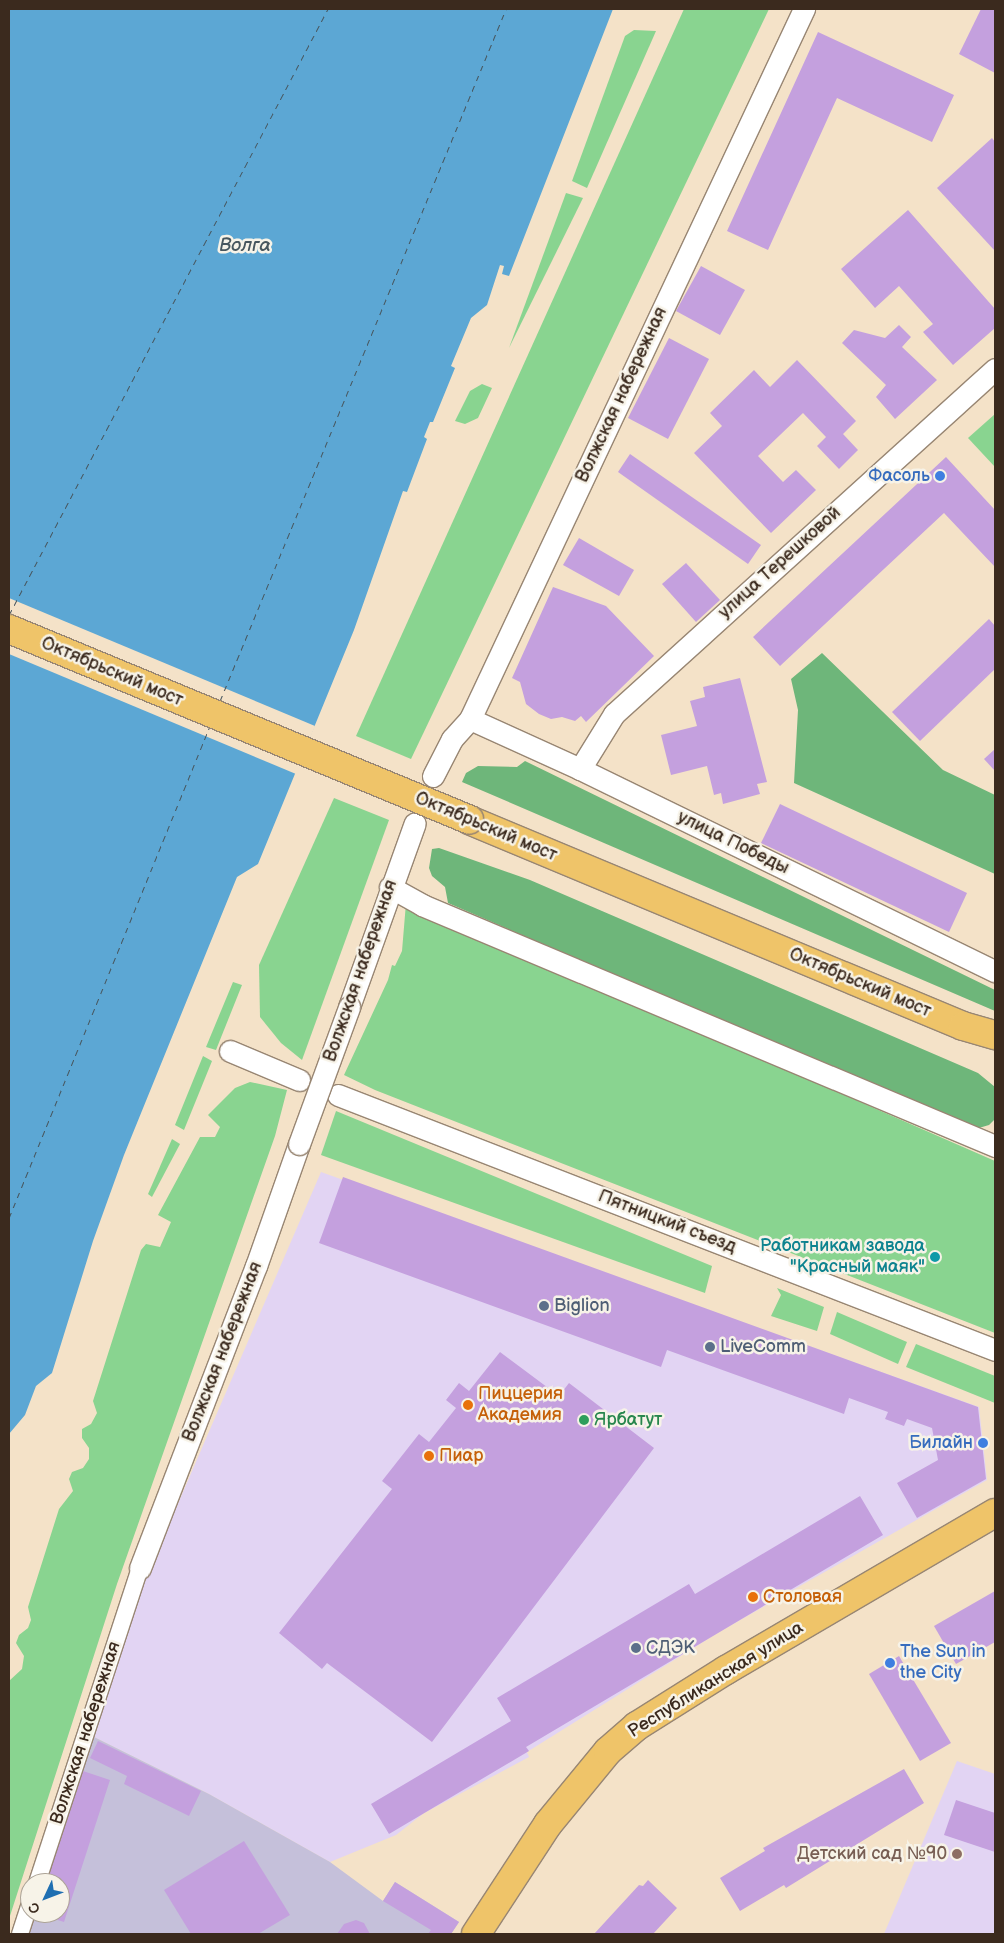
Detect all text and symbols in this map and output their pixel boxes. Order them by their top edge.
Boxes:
water label: Волга [219,235,271,257]
street label: Волжская набережная [572,304,672,486]
place label: Фасоль [868,465,930,487]
marker: Фасоль [934,470,946,482]
street label: улица Терешковой [714,502,846,624]
street label: Октябрьский мост [38,632,186,712]
street label: Октябрьский мост [412,787,560,867]
street label: улица Победы [674,807,792,879]
street label: Волжская набережная [320,877,402,1065]
street label: Октябрьский мост [786,943,934,1023]
street label: Пятницкий съезд [595,1186,739,1258]
place label: Работникам завода "Красный маяк" [760,1236,925,1278]
marker: Работникам завода "Красный маяк" [929,1251,941,1263]
street label: Волжская набережная [179,1259,267,1445]
place label: Biglion [554,1295,610,1317]
marker: Biglion [538,1300,550,1312]
place label: LiveComm [720,1336,806,1358]
marker: LiveComm [704,1341,716,1353]
place label: Пиццерия Академия [478,1384,563,1426]
marker: Пиццерия Академия [462,1399,474,1411]
place label: Ярбатут [594,1409,662,1431]
marker: Ярбатут [578,1414,590,1426]
place label: Билайн [909,1432,973,1454]
marker: Билайн [977,1437,989,1449]
place label: Пиар [439,1445,483,1467]
marker: Пиар [423,1450,435,1462]
place label: Столовая [763,1586,842,1608]
marker: Столовая [747,1591,759,1603]
street label: Республиканская улица [624,1617,808,1743]
place label: СДЭК [646,1637,695,1659]
street label: Волжская набережная [46,1639,126,1827]
marker: СДЭК [630,1642,642,1654]
place label: The Sun in the City [900,1642,986,1685]
marker: The Sun in the City [884,1657,896,1669]
place label: Детский сад №90 [797,1843,947,1865]
marker: Детский сад №90 [951,1848,963,1860]
north arrow [20,1873,70,1923]
text: С [25,1899,44,1917]

